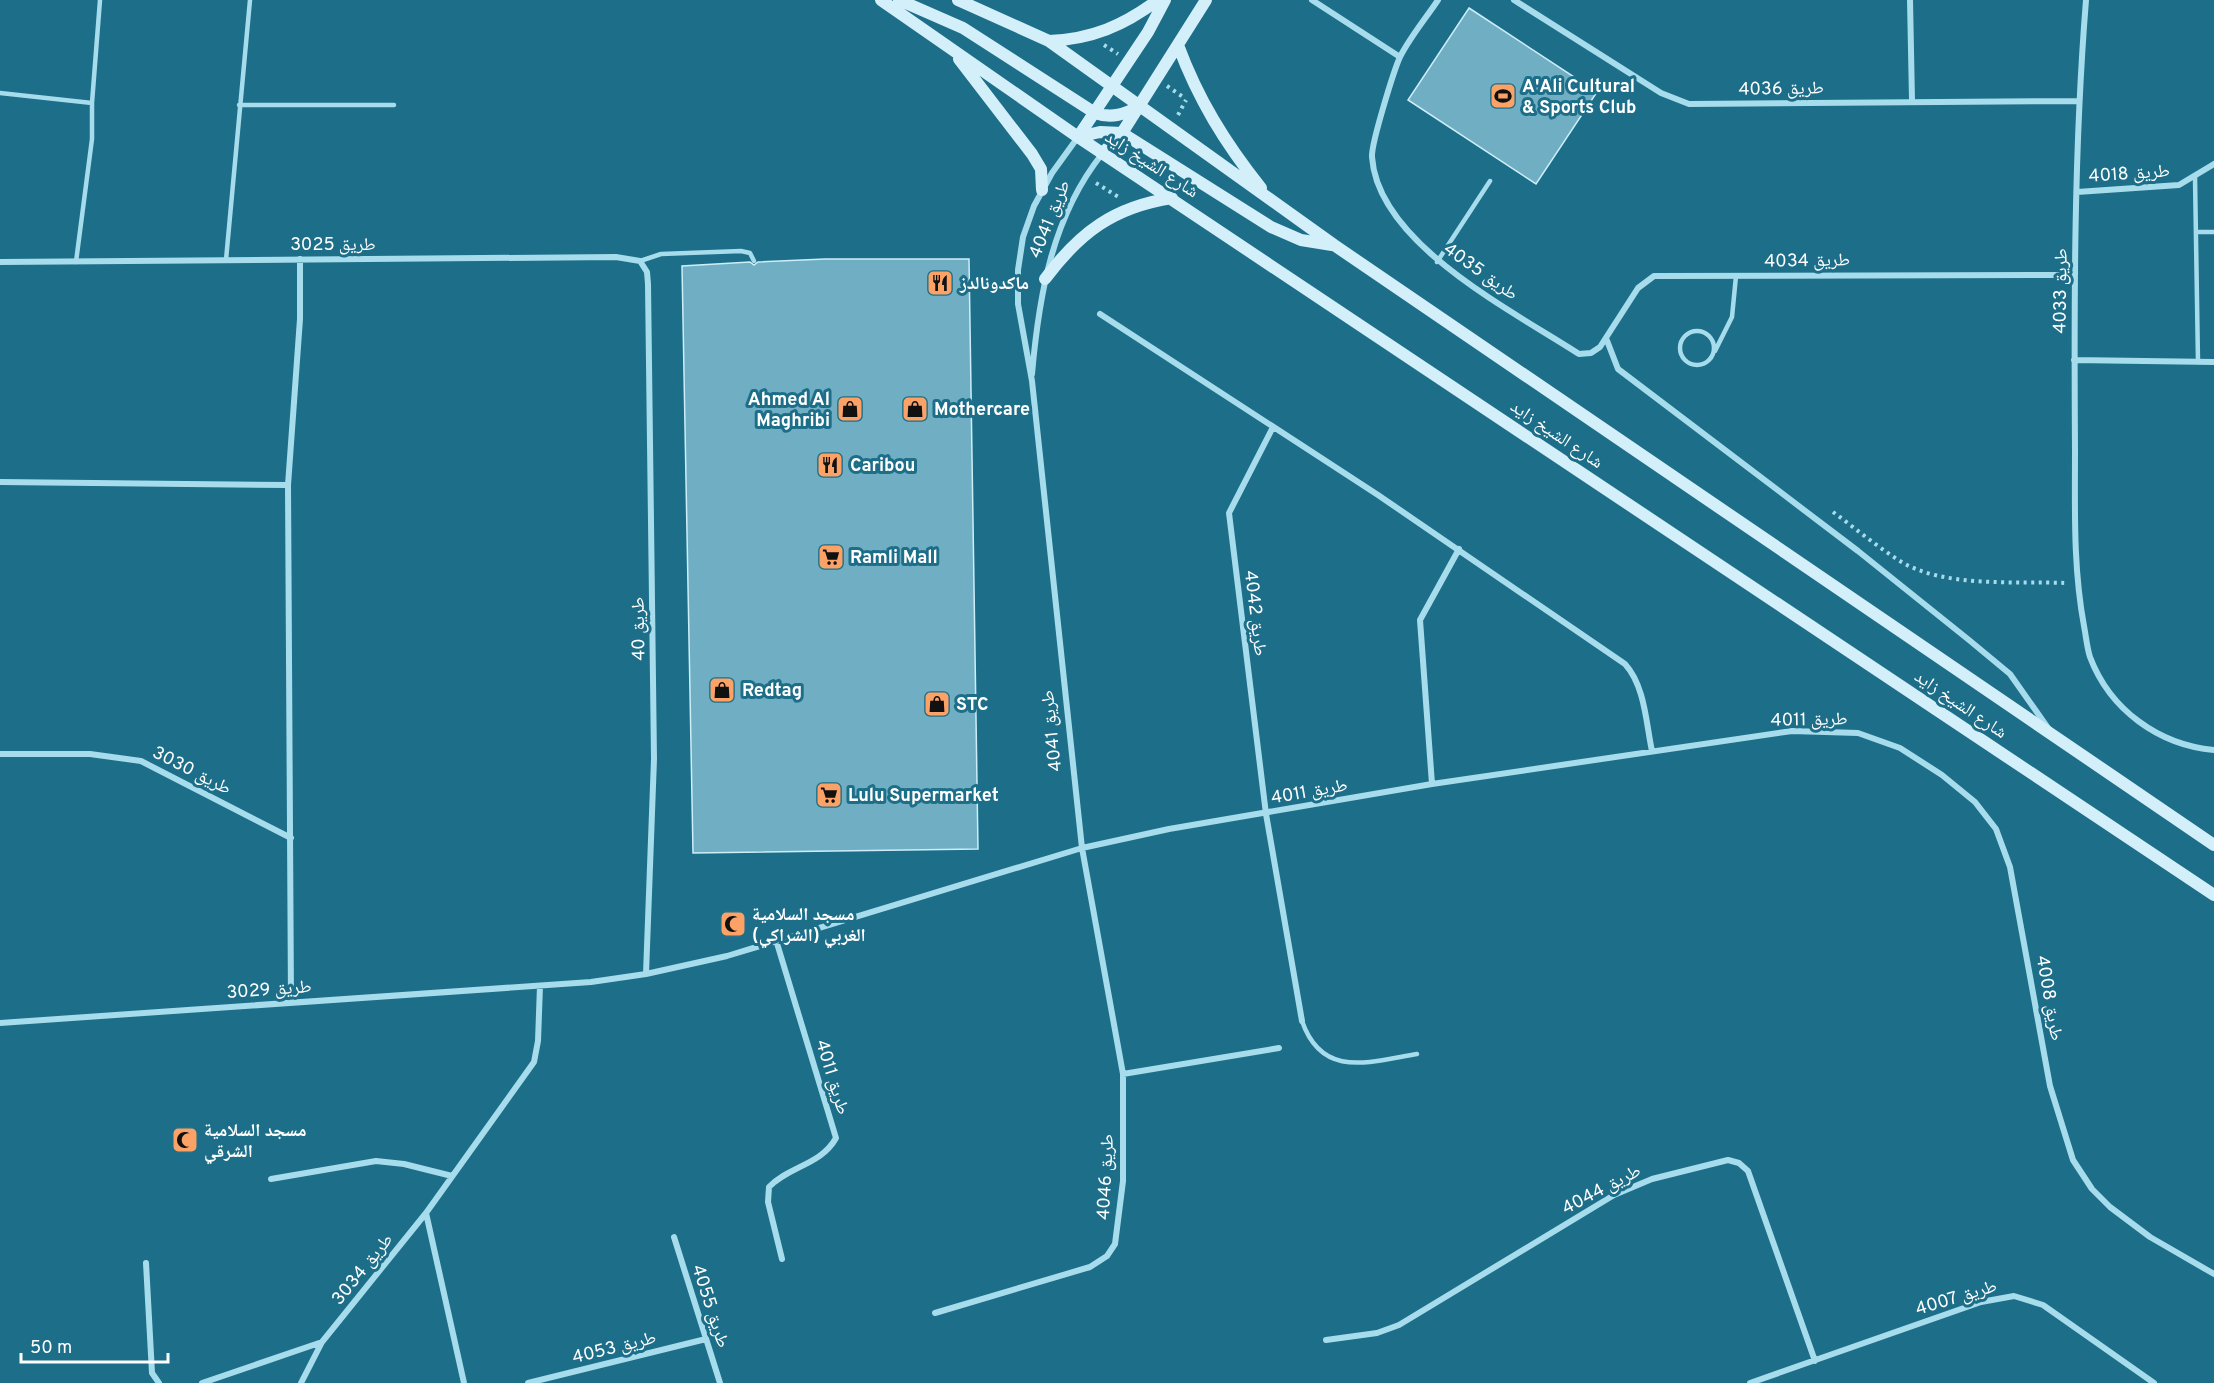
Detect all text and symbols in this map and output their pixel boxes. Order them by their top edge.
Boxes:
place label: A'Ali Cultural & Sports Club [1522,76,1637,120]
street label: طريق 4036 [1738,77,1824,102]
sports icon: A'Ali Cultural & Sports Club [1488,81,1518,111]
street label: شارع الشيخ زايد [1100,126,1202,204]
street label: طريق 4018 [2088,160,2171,189]
street label: طريق 4041 [1024,177,1076,262]
street label: طريق 3025 [290,234,376,257]
street label: طريق 4035 [1438,238,1522,306]
street label: طريق 4033 [2049,248,2074,334]
street label: طريق 4034 [1764,249,1850,274]
restaurant icon: ماكدونالدز [925,268,955,298]
place label: ماكدونالدز [959,273,1029,296]
place label: Ahmed Al Maghribi [748,389,830,433]
shop icon: Ahmed Al Maghribi [835,394,865,424]
shop icon: Mothercare [900,394,930,424]
street label: شارع الشيخ زايد [1505,396,1607,475]
place label: Mothercare [934,399,1030,422]
restaurant icon: Caribou [815,450,845,480]
place label: Caribou [850,455,915,478]
supermarket icon: Ramli Mall [816,542,846,572]
place label: Ramli Mall [850,547,938,570]
street label: طريق 4042 [1238,569,1271,657]
street label: طريق 40 [627,597,652,661]
street label: شارع الشيخ زايد [1909,666,2011,745]
shop icon: Redtag [707,675,737,705]
place label: Redtag [742,680,802,703]
shop icon: STC [922,689,952,719]
street label: طريق 4041 [1037,689,1068,773]
place label: STC [956,694,989,717]
street label: طريق 4011 [1770,708,1848,733]
street label: طريق 3030 [148,742,235,801]
street label: طريق 4011 [1269,774,1349,811]
supermarket icon: Lulu Supermarket [814,780,844,810]
place label: Lulu Supermarket [848,785,999,808]
place label: مسجد السلامية الغربي (الشراكي) [752,904,866,949]
mosque icon: مسجد السلامية الغربي (الشراكي) [718,909,748,939]
street label: طريق 4008 [2030,954,2067,1043]
street label: طريق 3029 [226,976,312,1005]
street label: طريق 4011 [809,1037,854,1118]
place label: مسجد السلامية الشرقي [204,1120,306,1165]
mosque icon: مسجد السلامية الشرقي [170,1125,200,1155]
street label: طريق 4046 [1093,1134,1120,1221]
street label: طريق 4044 [1558,1160,1645,1221]
street label: طريق 3034 [327,1230,399,1310]
street label: طريق 4055 [685,1262,734,1351]
street label: طريق 4007 [1913,1275,2000,1322]
scale bar [21,1326,168,1364]
street label: طريق 4053 [570,1327,659,1370]
text: 50 m [30,1337,72,1360]

